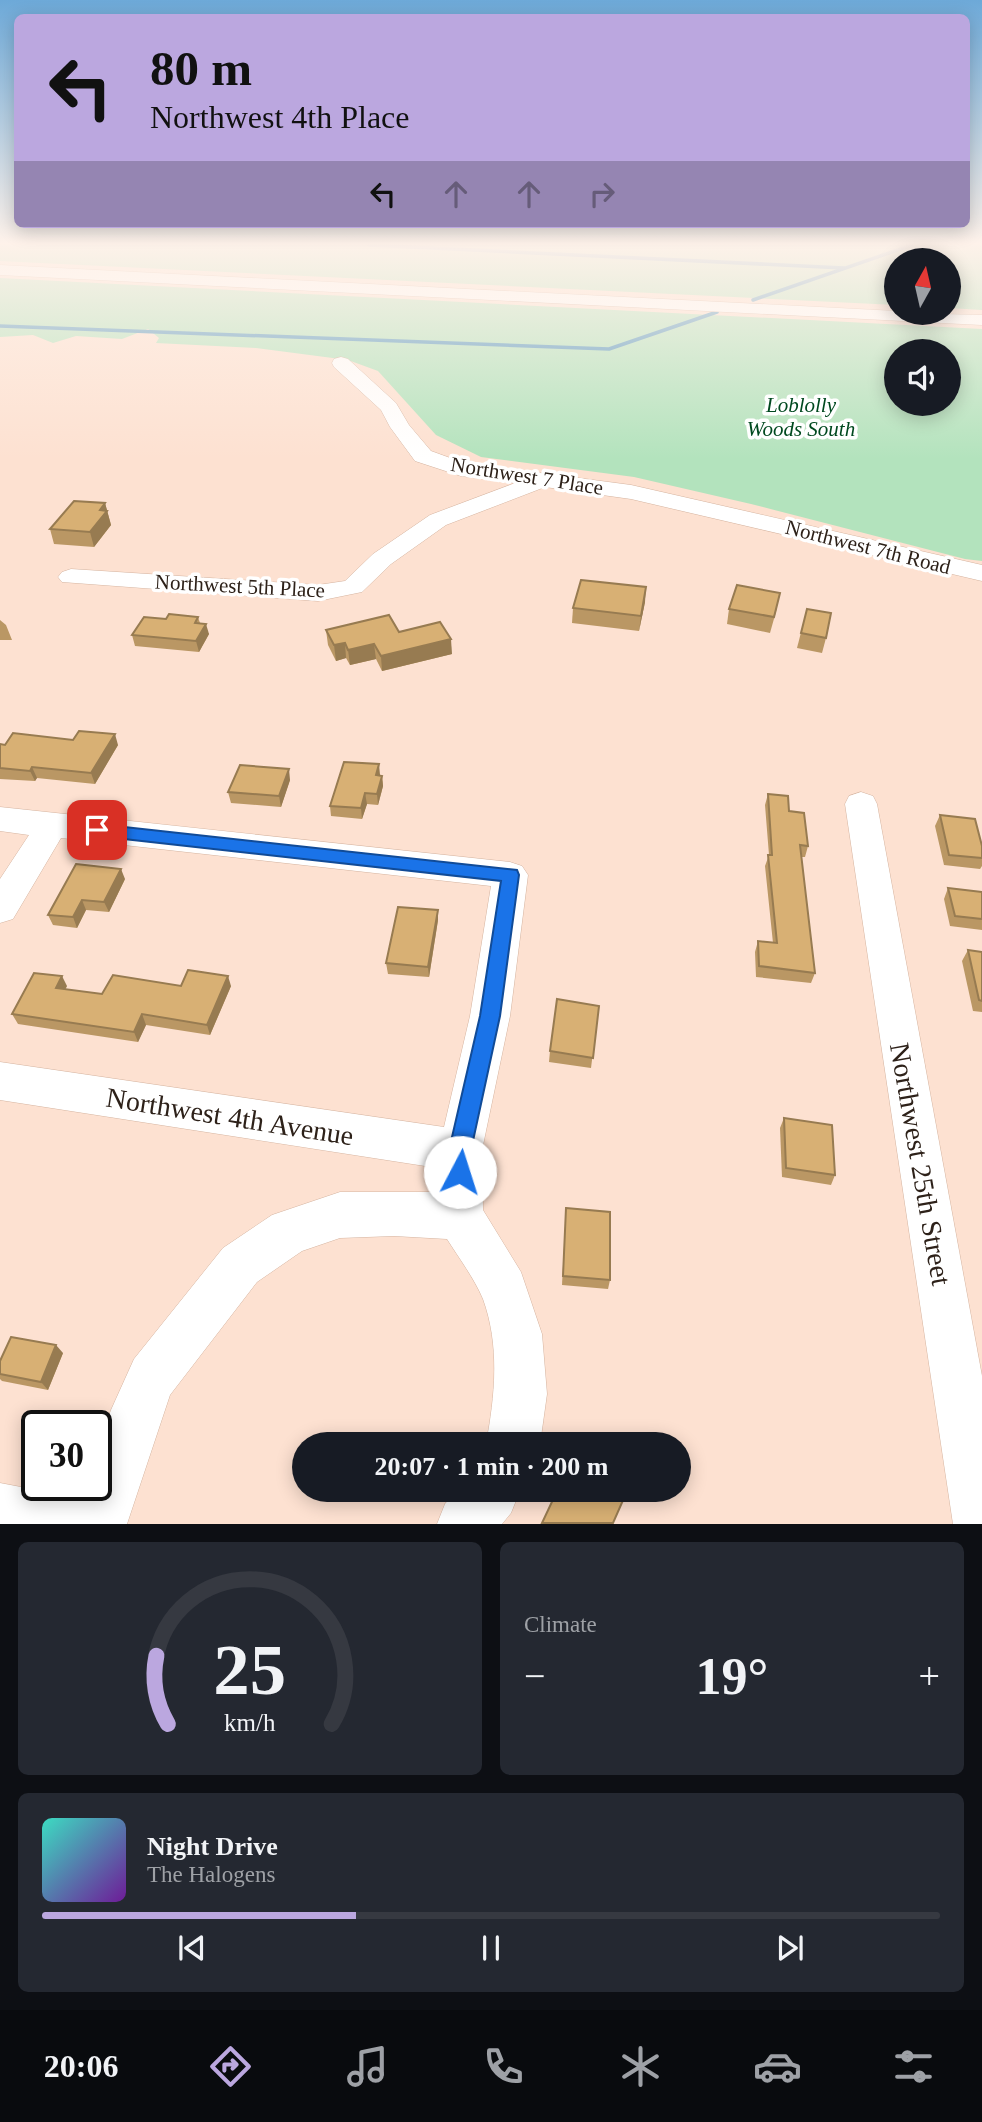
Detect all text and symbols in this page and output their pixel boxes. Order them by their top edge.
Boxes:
text: 80 m [150,41,252,96]
icon: left [35,42,126,133]
text: Northwest 4th Place [150,99,410,135]
icon: left [364,175,402,213]
icon: ahead [437,175,475,213]
icon: ahead [510,175,548,213]
icon: right [583,175,621,213]
north arrow [884,248,961,326]
map controls [884,248,961,416]
button: sound [884,339,961,416]
park label: Loblolly Woods South [747,393,855,441]
street label: Northwest 7 Place [449,452,605,500]
street label: Northwest 7th Road [783,515,953,579]
street label: Northwest 5th Place [154,570,326,602]
pin [67,800,127,860]
icon: arrive [78,811,116,849]
street label: Northwest 25th Street [884,1040,957,1288]
street label: Northwest 4th Avenue [104,1082,356,1151]
position arrow [423,1135,497,1209]
speed limit sign: 30 [21,1410,112,1501]
text: 20:07 · 1 min · 200 m [375,1452,609,1481]
text: Climate [524,1612,597,1637]
text: 25 [214,1630,286,1711]
text: 19° [696,1648,768,1705]
text: − [524,1655,545,1697]
text: + [919,1655,940,1697]
text: km/h [224,1709,276,1736]
text: Night Drive [147,1832,278,1861]
text: The Halogens [147,1862,275,1887]
icon: previous [173,1929,211,1967]
icon: pause [472,1929,510,1967]
icon: next [771,1929,809,1967]
icon: directions [206,2042,255,2091]
icon: music [343,2042,392,2091]
icon: phone [479,2042,528,2091]
icon: climate [616,2042,665,2091]
icon: car [753,2042,802,2091]
icon: filters [889,2042,938,2091]
text: 20:06 [44,2048,118,2084]

